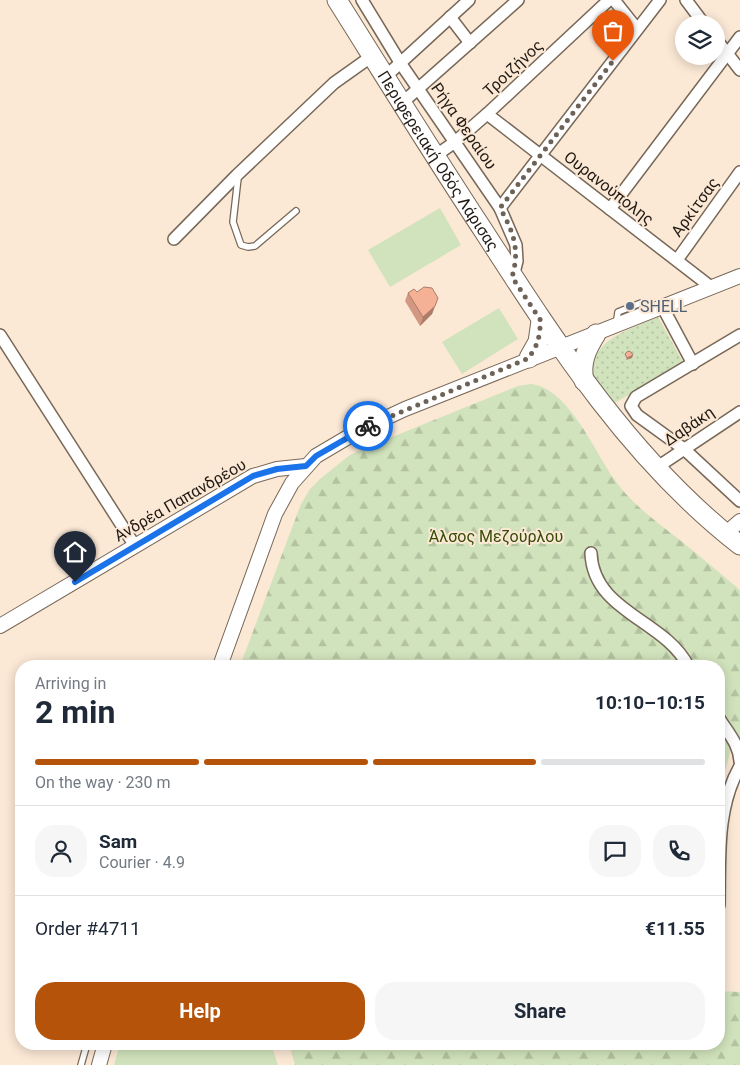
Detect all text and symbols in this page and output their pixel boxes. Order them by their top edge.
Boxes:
pin [592,10,634,61]
map controls [675,15,725,65]
button: layers [675,15,725,65]
icon: bag [599,17,627,45]
street label: Τρoιζήνος [479,36,547,100]
street label: Περιφερειακή Οδός Λάρισας [374,67,503,254]
street label: Ρήγα Φεραίου [427,79,501,173]
street label: Ουρανούπολης [560,147,658,229]
street label: Αρκίτσας [667,174,723,240]
place label: SHELL [640,297,688,316]
marker: SHELL [624,300,636,312]
courier [343,401,393,451]
street label: Δαβάκη [660,402,718,450]
icon: bike [354,412,382,440]
street label: Ανδρέα Παπανδρέου [111,455,249,545]
park label: Άλσος Μεζούρλου [429,527,563,546]
pin [54,531,96,582]
icon: home [61,538,89,566]
text: Arriving in [35,674,106,693]
text: 10:10–10:15 [595,691,705,714]
text: 2 min [35,693,115,731]
text: On the way · 230 m [35,773,171,792]
button: person [35,825,87,877]
button: chat [589,825,641,877]
button: phone [653,825,705,877]
text: Sam [99,830,137,853]
text: Courier · 4.9 [99,853,185,872]
text: Order #4711 [35,917,141,940]
text: €11.55 [645,917,705,940]
button: Help [35,982,365,1040]
button: Share [375,982,705,1040]

